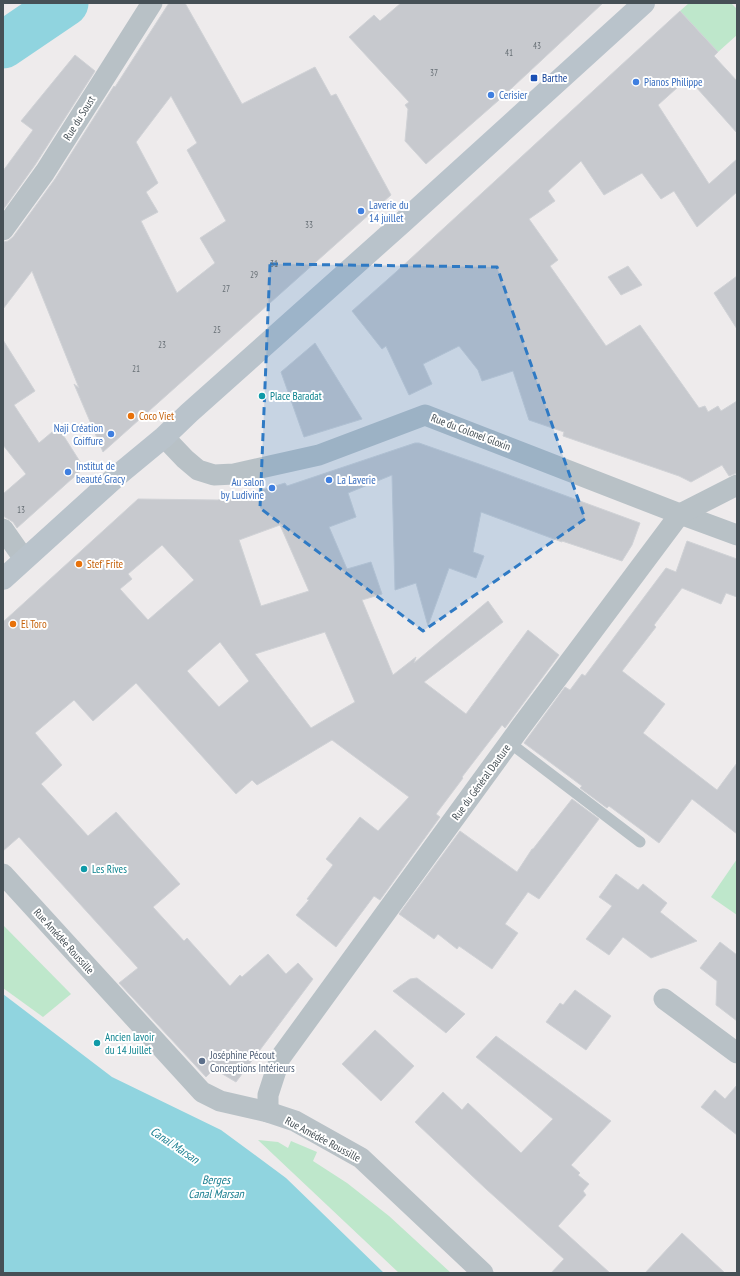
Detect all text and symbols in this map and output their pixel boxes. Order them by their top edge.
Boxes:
house number: 43 [533,40,541,51]
house number: 41 [505,47,513,58]
house number: 37 [430,67,438,78]
place label: Barthe [542,71,568,85]
marker: Barthe [529,73,539,83]
place label: Pianos Philippe [644,75,703,89]
marker: Pianos Philippe [631,77,641,87]
place label: Cerisier [499,88,527,102]
marker: Cerisier [486,90,496,100]
street label: Rue du Soust [60,93,98,143]
place label: Laverie du 14 juillet [369,198,409,225]
marker: Laverie du 14 juillet [356,206,366,216]
house number: 33 [305,219,313,230]
house number: 31 [270,258,278,269]
house number: 29 [250,269,258,280]
house number: 27 [222,283,230,294]
house number: 25 [213,324,221,335]
house number: 23 [158,339,166,350]
house number: 21 [132,363,140,374]
place label: Place Baradat [270,389,322,403]
marker: Place Baradat [257,391,267,401]
place label: Coco Viet [139,409,174,423]
street label: Rue du Colonel Gloxin [429,410,513,454]
marker: Coco Viet [126,411,136,421]
place label: Naji Création Coiffure [54,421,103,448]
marker: Naji Création Coiffure [106,429,116,439]
place label: Institut de beauté Gracy [76,459,126,486]
marker: Institut de beauté Gracy [63,467,73,477]
place label: La Laverie [337,473,376,487]
place label: Au salon by Ludivine [221,475,264,502]
marker: La Laverie [324,475,334,485]
marker: Au salon by Ludivine [267,483,277,493]
house number: 13 [17,504,25,515]
place label: Stef' Frite [87,557,124,571]
marker: Stef' Frite [74,559,84,569]
place label: El Toro [21,617,47,631]
marker: El Toro [8,619,18,629]
street label: Rue du Général Dauture [449,741,514,823]
place label: Les Rives [92,862,127,876]
marker: Les Rives [79,864,89,874]
street label: Rue Amédée Roussille [31,905,97,977]
place label: Ancien lavoir du 14 Juillet [105,1030,154,1057]
marker: Ancien lavoir du 14 Juillet [92,1038,102,1048]
place label: Joséphine Pécout Conceptions Intérieurs [209,1048,295,1075]
marker: Joséphine Pécout Conceptions Intérieurs [197,1056,207,1066]
street label: Rue Amédée Roussille [283,1113,364,1165]
water label: Canal Marsan [148,1123,203,1167]
water label: Berges Canal Marsan [188,1172,244,1201]

